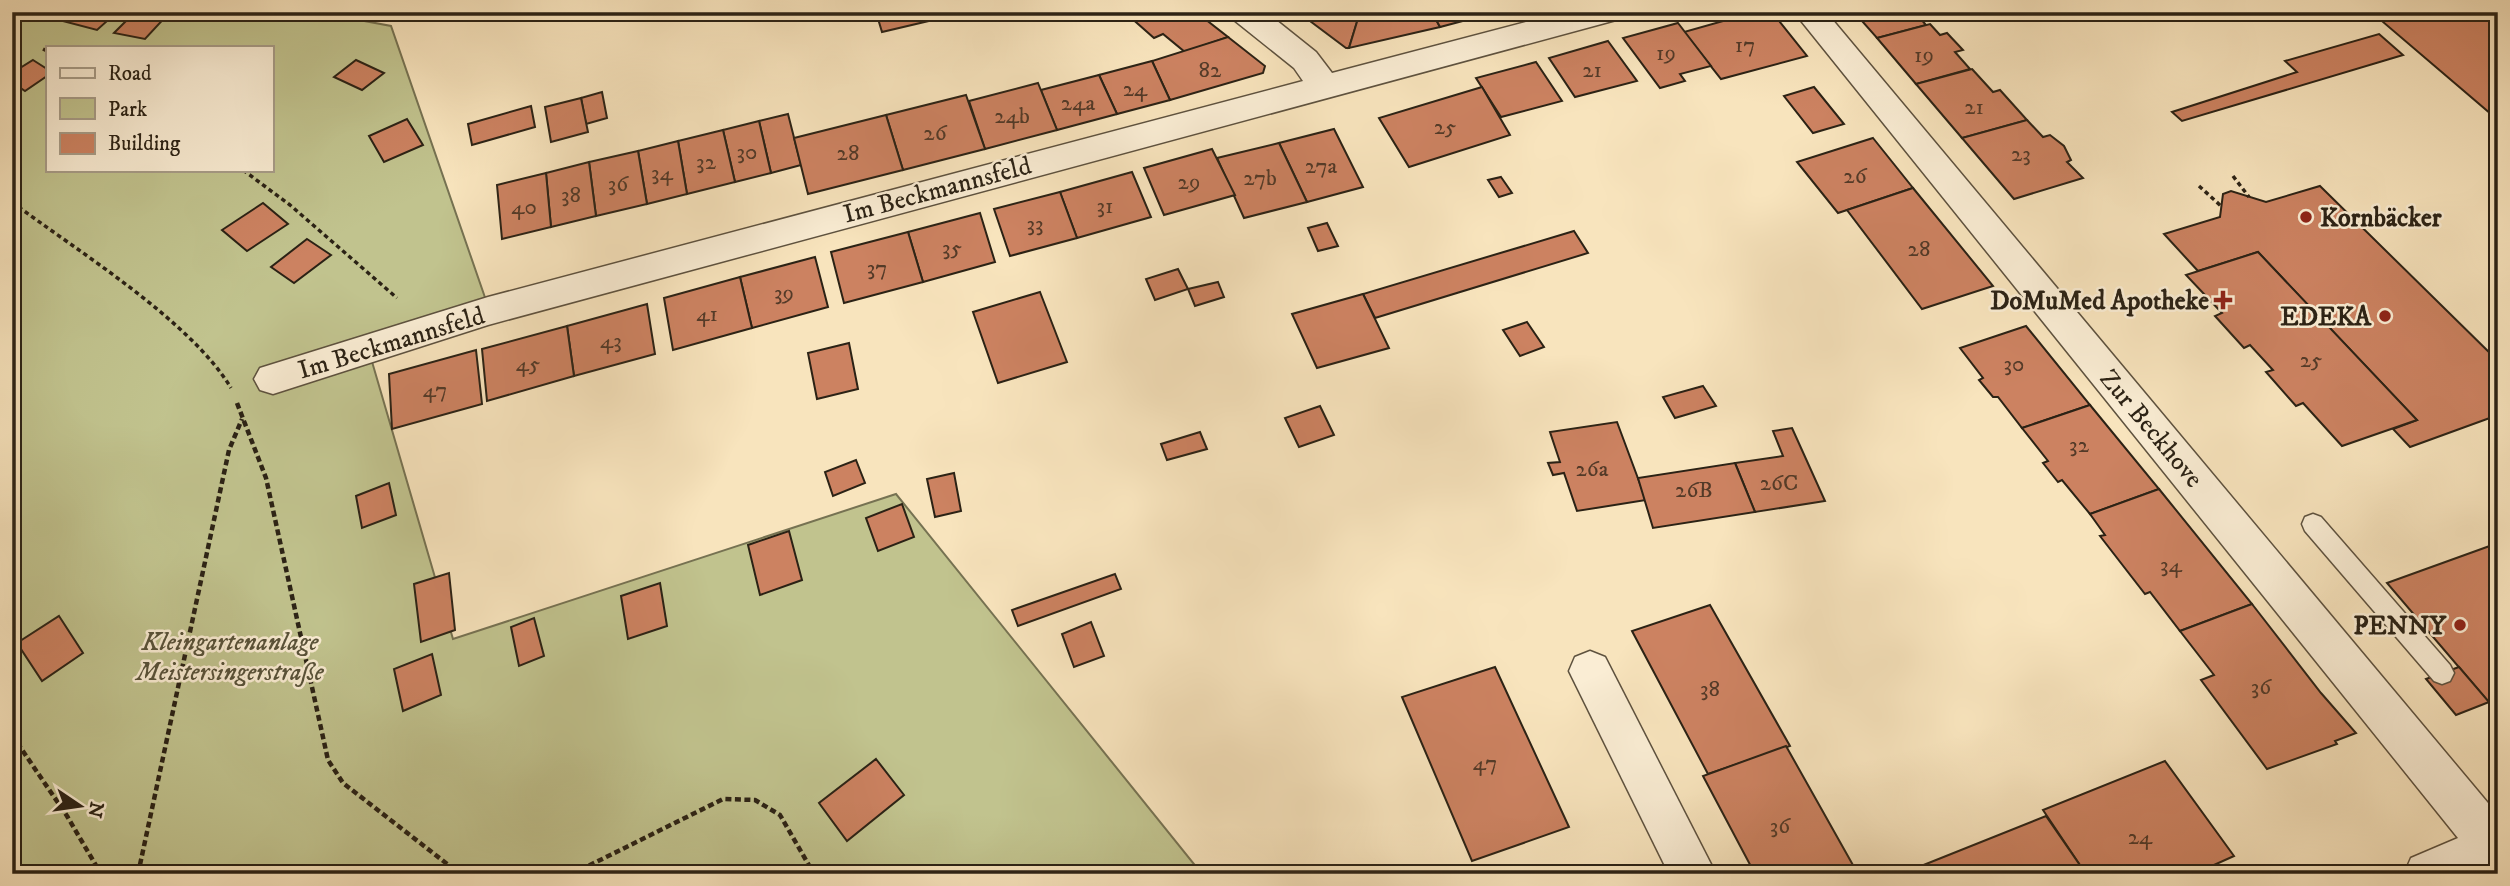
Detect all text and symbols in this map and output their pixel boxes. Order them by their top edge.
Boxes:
house number: 17 [1735,31,1755,60]
house number: 19 [1656,39,1676,68]
house number: 19 [1914,41,1934,70]
legend [46,46,273,172]
house number: 82 [1199,56,1222,85]
house number: 21 [1582,56,1602,85]
text: Road [108,61,152,87]
house number: 24 [1123,75,1148,104]
house number: 24a [1061,89,1095,118]
house number: 21 [1964,93,1984,122]
text: Park [108,97,148,123]
house number: 24b [994,102,1030,131]
house number: 25 [1434,113,1456,142]
house number: 26 [923,119,948,148]
text: Building [108,131,181,157]
house number: 30 [737,138,757,167]
house number: 28 [837,139,859,168]
house number: 23 [2011,140,2031,169]
house number: 32 [696,148,717,177]
street label: Im Beckmannsfeld [840,149,1035,231]
house number: 27a [1305,152,1338,181]
house number: 34 [651,159,674,188]
house number: 26 [1843,162,1868,191]
house number: 27b [1243,164,1277,193]
house number: 29 [1178,168,1200,197]
house number: 36 [608,170,629,199]
house number: 38 [561,181,581,210]
house number: 31 [1096,192,1114,221]
house number: 40 [511,193,537,222]
place label: Kornbäcker [2320,202,2442,235]
marker: Kornbäcker [2298,209,2314,225]
house number: 33 [1026,210,1044,239]
house number: 35 [942,234,962,263]
house number: 28 [1908,235,1930,264]
house number: 37 [867,254,887,283]
house number: 39 [774,279,794,308]
place label: DoMuMed Apotheke [1990,285,2209,318]
marker: DoMuMed Apotheke [2215,292,2231,308]
street label: Im Beckmannsfeld [294,299,489,387]
house number: 41 [696,300,718,329]
place label: EDEKA [2280,301,2372,334]
marker: EDEKA [2377,308,2393,324]
house number: 43 [600,327,622,356]
house number: 25 [2300,346,2322,375]
house number: 45 [516,350,540,379]
house number: 30 [2004,350,2024,379]
street label: Zur Beckhove [2092,363,2210,495]
house number: 47 [423,376,447,405]
house number: 32 [2069,431,2090,460]
house number: 26a [1575,455,1609,484]
house number: 26C [1760,469,1798,498]
house number: 26B [1675,476,1713,505]
house number: 34 [2160,551,2183,580]
place label: PENNY [2353,610,2448,643]
marker: PENNY [2452,617,2468,633]
park label: Kleingartenanlage Meistersingerstraße [134,626,325,689]
house number: 36 [2251,673,2272,702]
house number: 38 [1700,675,1720,704]
house number: 47 [1473,749,1497,778]
north arrow [46,770,116,840]
text: N [82,799,108,820]
house number: 36 [1770,812,1791,841]
house number: 24 [2128,823,2153,852]

